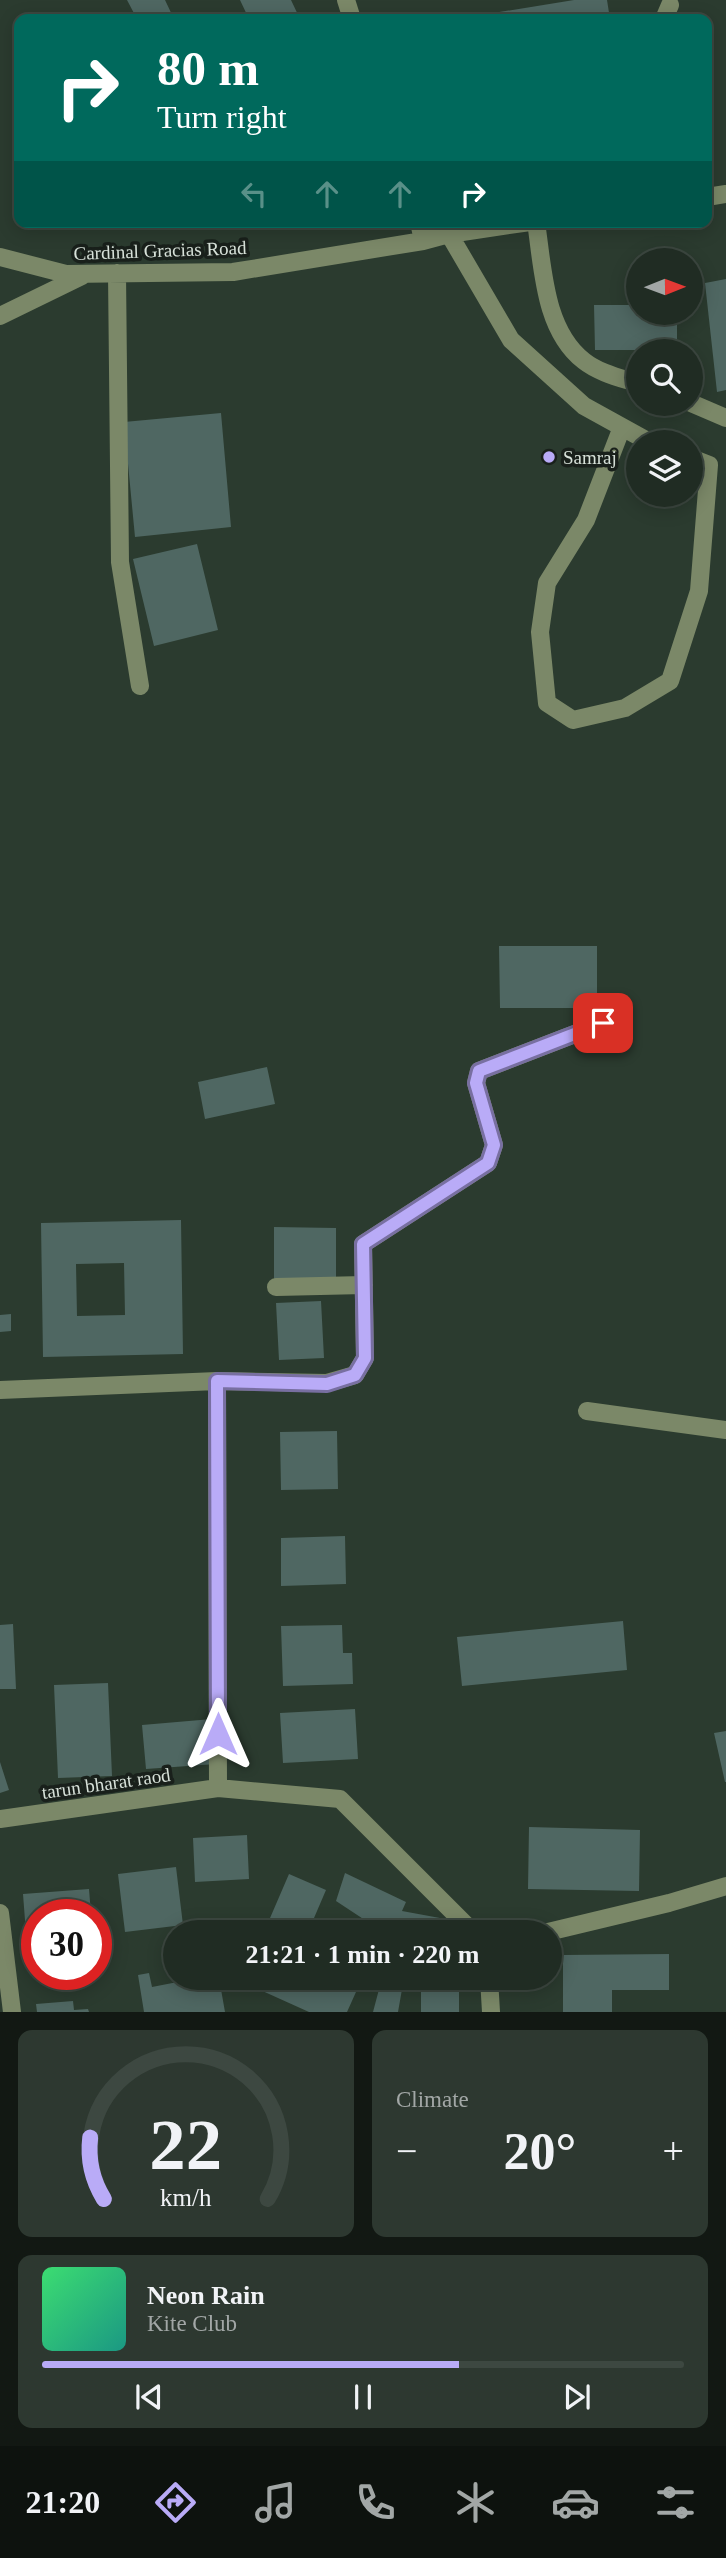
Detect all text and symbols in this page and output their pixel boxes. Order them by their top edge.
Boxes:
text: 80 m [157,41,259,96]
icon: right [42,42,133,133]
text: Turn right [157,99,287,135]
icon: left [235,175,273,213]
icon: ahead [308,175,346,213]
icon: ahead [381,175,419,213]
icon: right [454,175,492,213]
street label: Cardinal Gracias Road [73,237,247,264]
north arrow [626,248,704,326]
map controls [626,248,703,507]
button: search [626,339,703,416]
button: layers [626,430,703,507]
place label: Samraj [563,447,617,468]
marker: Samraj [541,449,557,465]
pin [573,993,633,1053]
icon: arrive [584,1004,622,1042]
position arrow [181,1697,255,1771]
street label: tarun bharat raod [40,1764,172,1803]
speed limit sign: 30 [21,1899,112,1990]
text: 21:21 · 1 min · 220 m [246,1940,480,1969]
text: Climate [396,2087,469,2112]
text: 22 [150,2105,222,2186]
text: 20° [504,2123,576,2180]
text: − [396,2130,417,2172]
text: + [663,2130,684,2172]
text: km/h [160,2184,212,2211]
text: Neon Rain [147,2281,265,2310]
text: Kite Club [147,2311,237,2336]
icon: previous [130,2378,168,2416]
icon: pause [344,2378,382,2416]
icon: next [558,2378,596,2416]
icon: directions [151,2478,200,2527]
icon: music [251,2478,300,2527]
icon: phone [351,2478,400,2527]
icon: climate [451,2478,500,2527]
icon: car [551,2478,600,2527]
icon: filters [651,2478,700,2527]
text: 21:20 [26,2484,100,2520]

